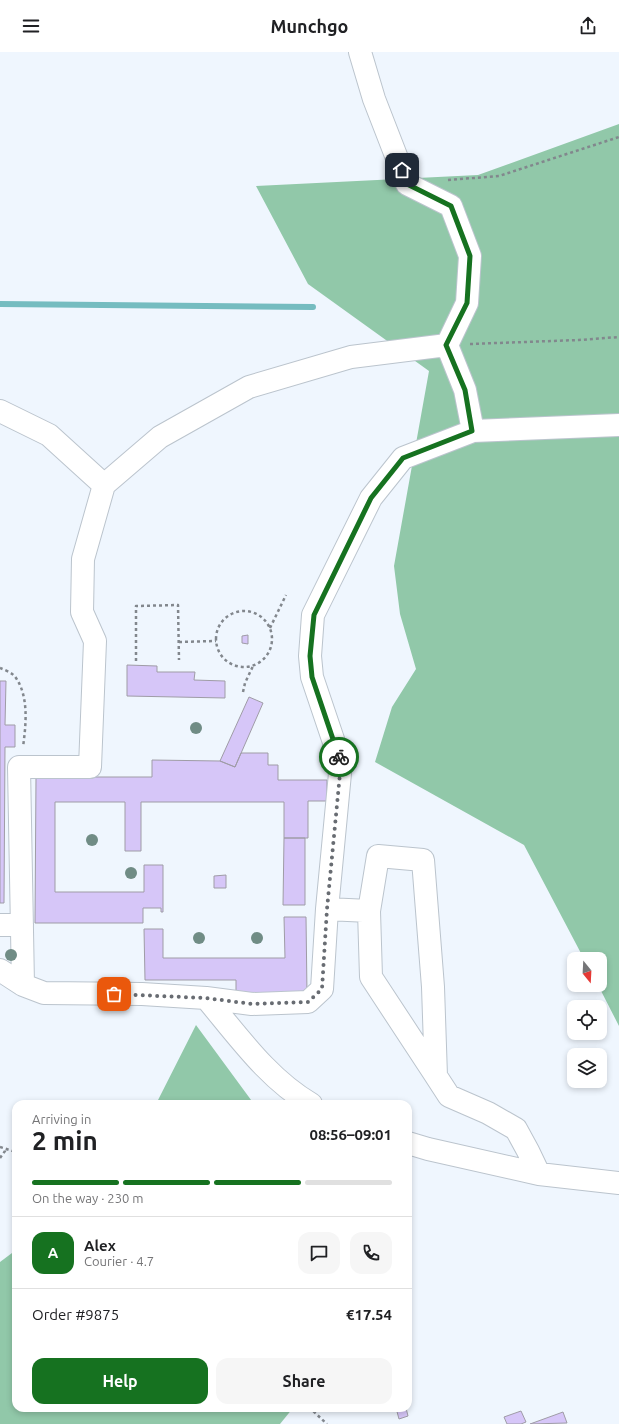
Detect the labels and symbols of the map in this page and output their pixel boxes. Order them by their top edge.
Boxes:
pin [385,153,419,187]
courier [319,737,359,777]
north arrow [567,952,607,992]
pin [97,977,131,1011]

